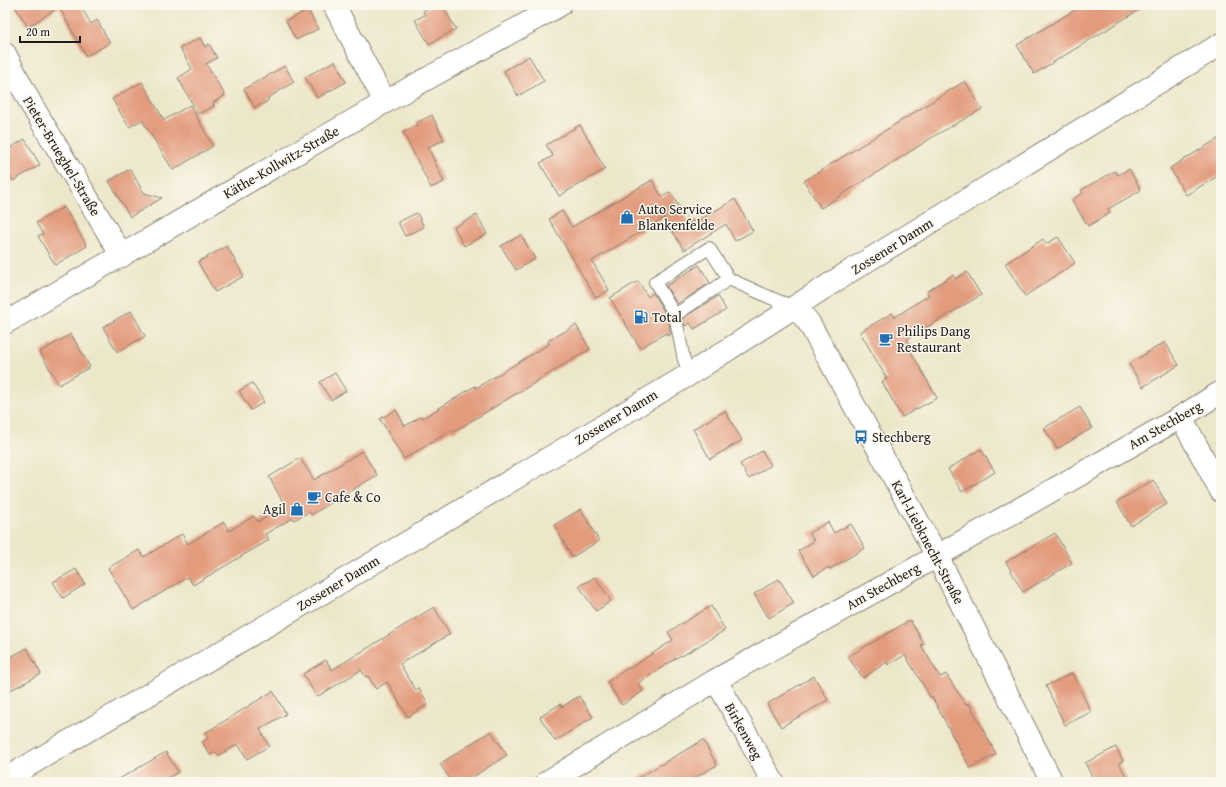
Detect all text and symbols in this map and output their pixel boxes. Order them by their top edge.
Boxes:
scale bar [20,18,80,44]
text: 20 m [26,23,50,40]
street label: Pieter-Brueghel-Straße [18,92,106,220]
street label: Käthe-Kollwitz-Straße [219,120,343,203]
place label: Auto Service Blankenfelde [638,199,715,235]
shop icon: Auto Service Blankenfelde [619,209,635,225]
street label: Zossener Damm [847,212,937,279]
place label: Total [652,307,682,327]
fuel station icon: Total [633,309,649,325]
place label: Philips Dang Restaurant [897,321,970,357]
cafe icon: Philips Dang Restaurant [878,331,894,347]
street label: Zossener Damm [571,384,662,450]
street label: Am Stechberg [1125,396,1205,454]
place label: Stechberg [872,427,931,447]
bus stop icon: Stechberg [853,429,869,445]
street label: Karl-Liebknecht-Straße [887,476,969,608]
place label: Cafe & Co [325,487,381,507]
cafe icon: Cafe & Co [306,489,322,505]
place label: Agil [263,499,286,519]
shop icon: Agil [289,501,305,517]
street label: Zossener Damm [293,550,384,616]
street label: Am Stechberg [842,557,924,615]
street label: Birkenweg [720,699,768,763]

